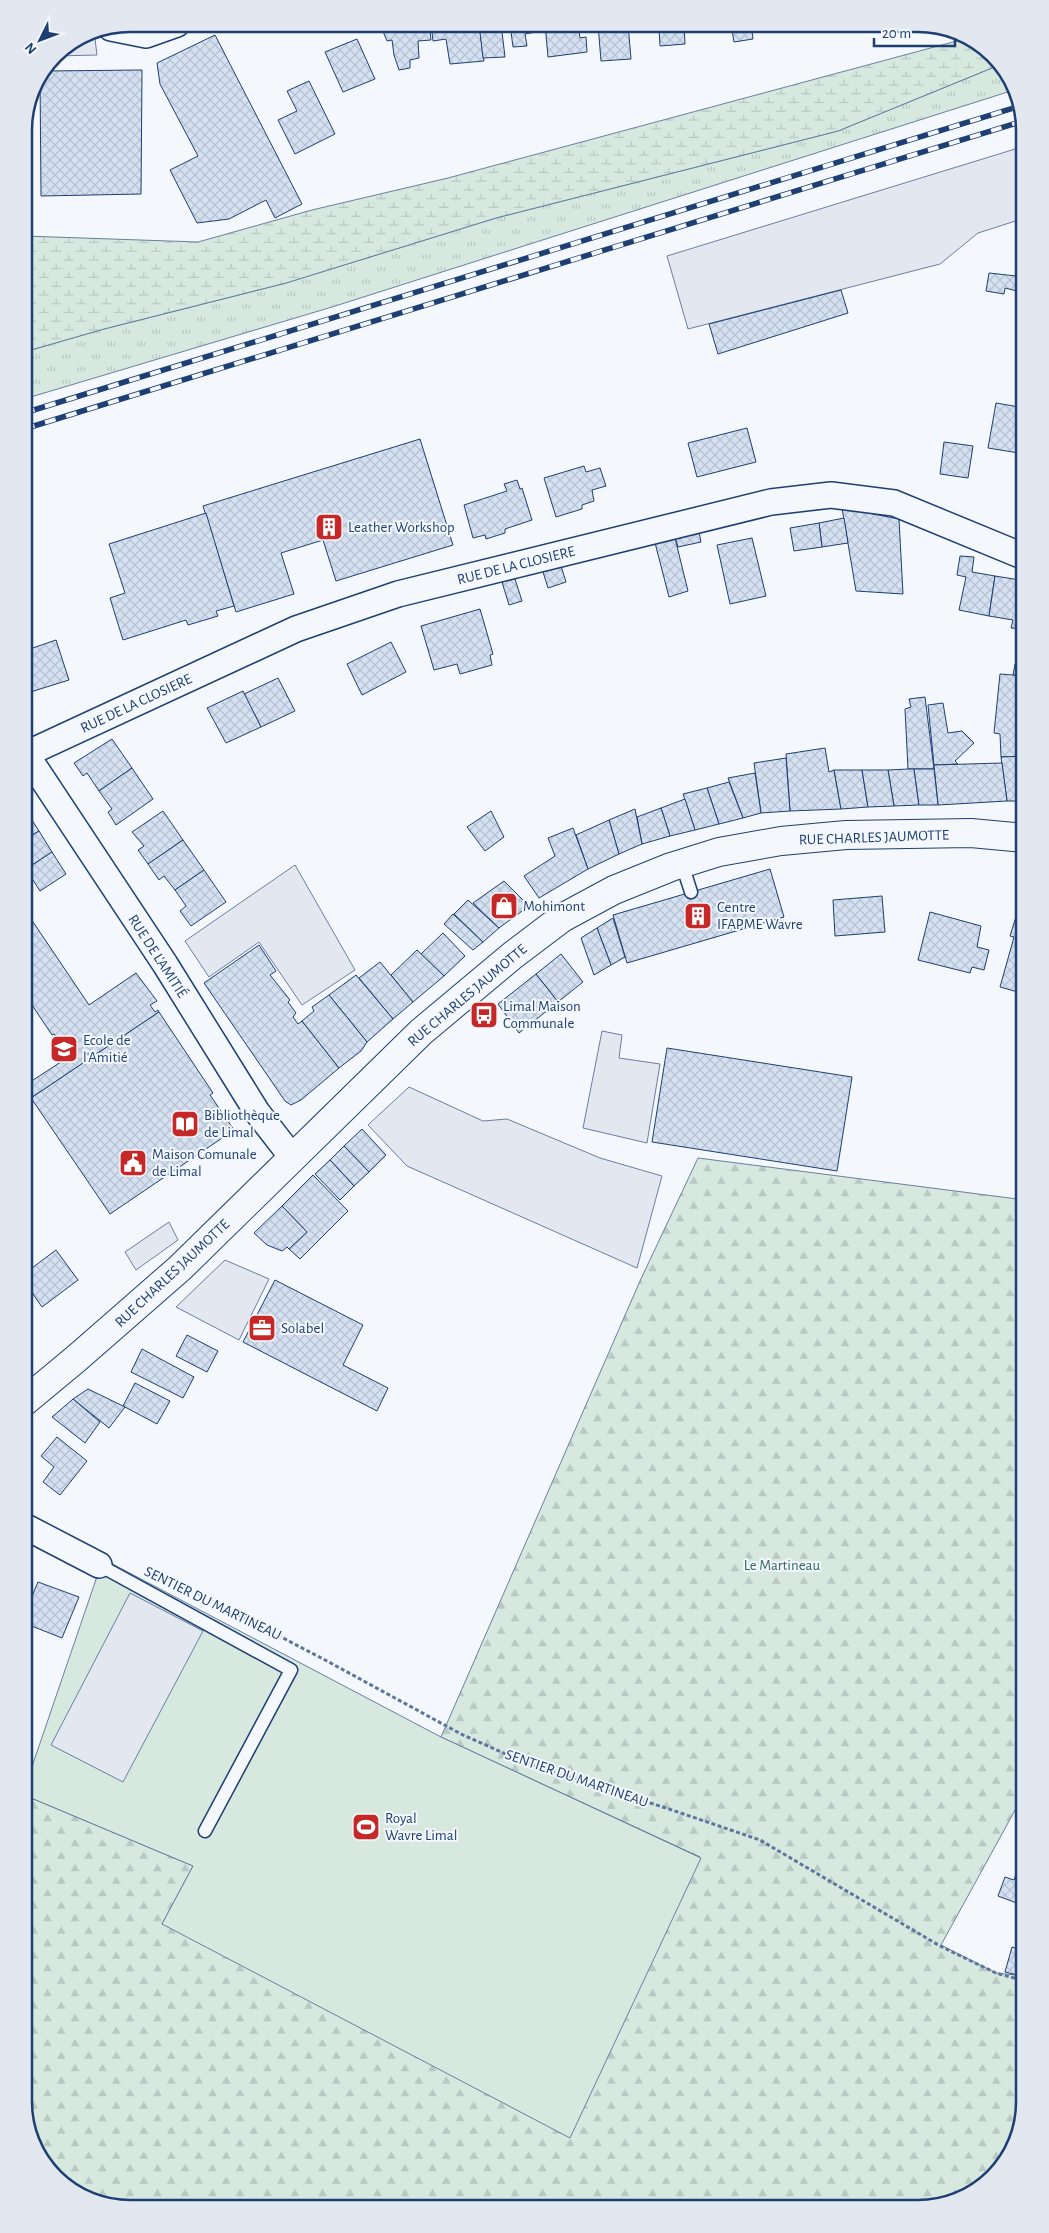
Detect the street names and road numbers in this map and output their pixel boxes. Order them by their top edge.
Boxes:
street label: RUE DE LA CLOSIERE [456,544,577,587]
street label: RUE DE LA CLOSIERE [78,671,194,736]
street label: RUE CHARLES JAUMOTTE [799,827,949,848]
street label: RUE DE L'AMITIÉ [125,911,192,1001]
street label: RUE CHARLES JAUMOTTE [405,941,530,1049]
street label: RUE CHARLES JAUMOTTE [112,1217,232,1330]
street label: SENTIER DU MARTINEAU [142,1564,284,1643]
street label: SENTIER DU MARTINEAU [503,1747,650,1810]

